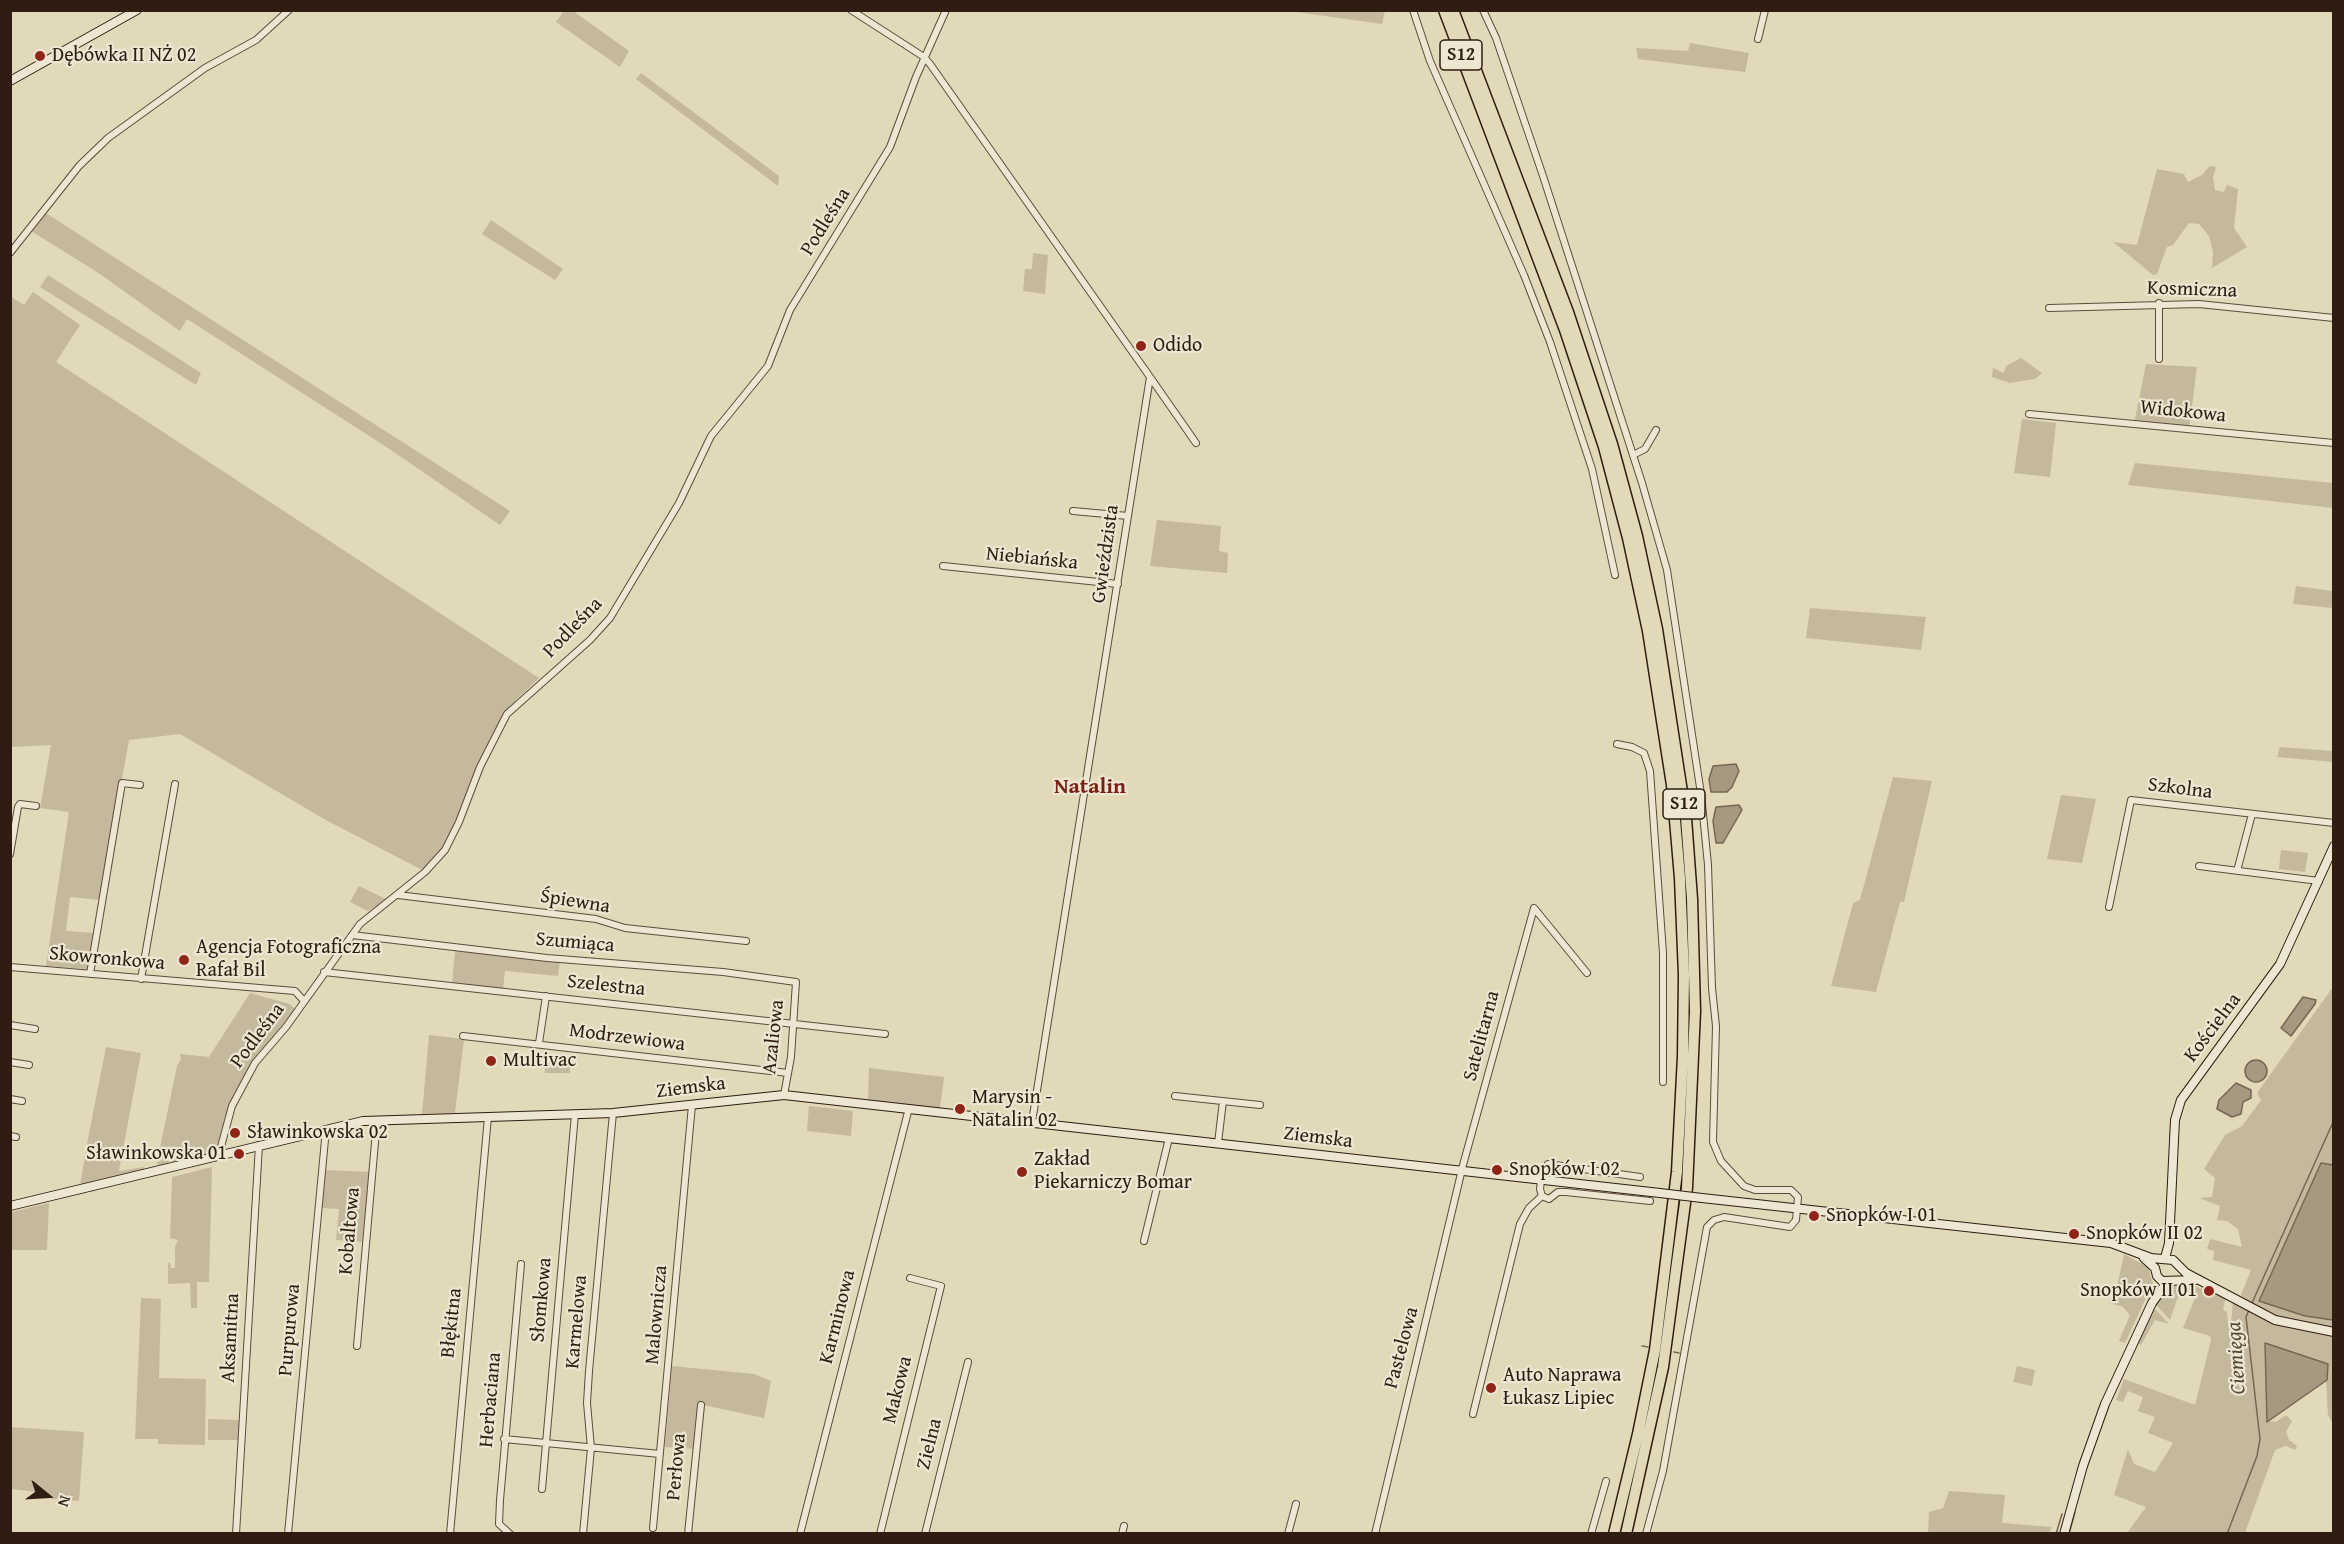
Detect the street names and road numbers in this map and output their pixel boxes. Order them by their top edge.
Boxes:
road number: S12 [1440,40,1482,70]
street label: Podleśna [796,184,856,260]
street label: Kosmiczna [2146,276,2238,304]
street label: Widokowa [2139,396,2227,428]
street label: Gwieździsta [1087,503,1125,605]
street label: Niebiańska [985,542,1079,576]
street label: Podleśna [538,593,608,663]
street label: Szkolna [2146,773,2214,805]
road number: S12 [1663,789,1705,819]
street label: Śpiewna [538,885,612,919]
street label: Szumiąca [535,928,615,958]
street label: Skowronkowa [48,942,166,976]
street label: Szelestna [566,970,646,1002]
street label: Satelitarna [1458,988,1506,1084]
street label: Kościelna [2179,989,2247,1067]
street label: Podleśna [226,999,290,1073]
street label: Azaliowa [758,999,790,1075]
street label: Modrzewiowa [568,1019,686,1057]
street label: Ziemska [655,1072,727,1104]
street label: Ziemska [1282,1122,1354,1154]
street label: Kobaltowa [334,1186,366,1276]
street label: Słomkowa [526,1257,558,1343]
street label: Malownicza [641,1264,673,1366]
street label: Karminowa [815,1268,861,1366]
street label: Karmelowa [561,1274,593,1370]
street label: Purpurowa [274,1283,306,1377]
street label: Błękitna [436,1287,468,1359]
street label: Aksamitna [217,1293,245,1383]
street label: Pastelowa [1380,1305,1424,1391]
street label: Herbaciana [475,1351,507,1449]
street label: Makowa [878,1354,918,1426]
street label: Zielna [912,1416,948,1472]
street label: Perłowa [662,1432,692,1502]

